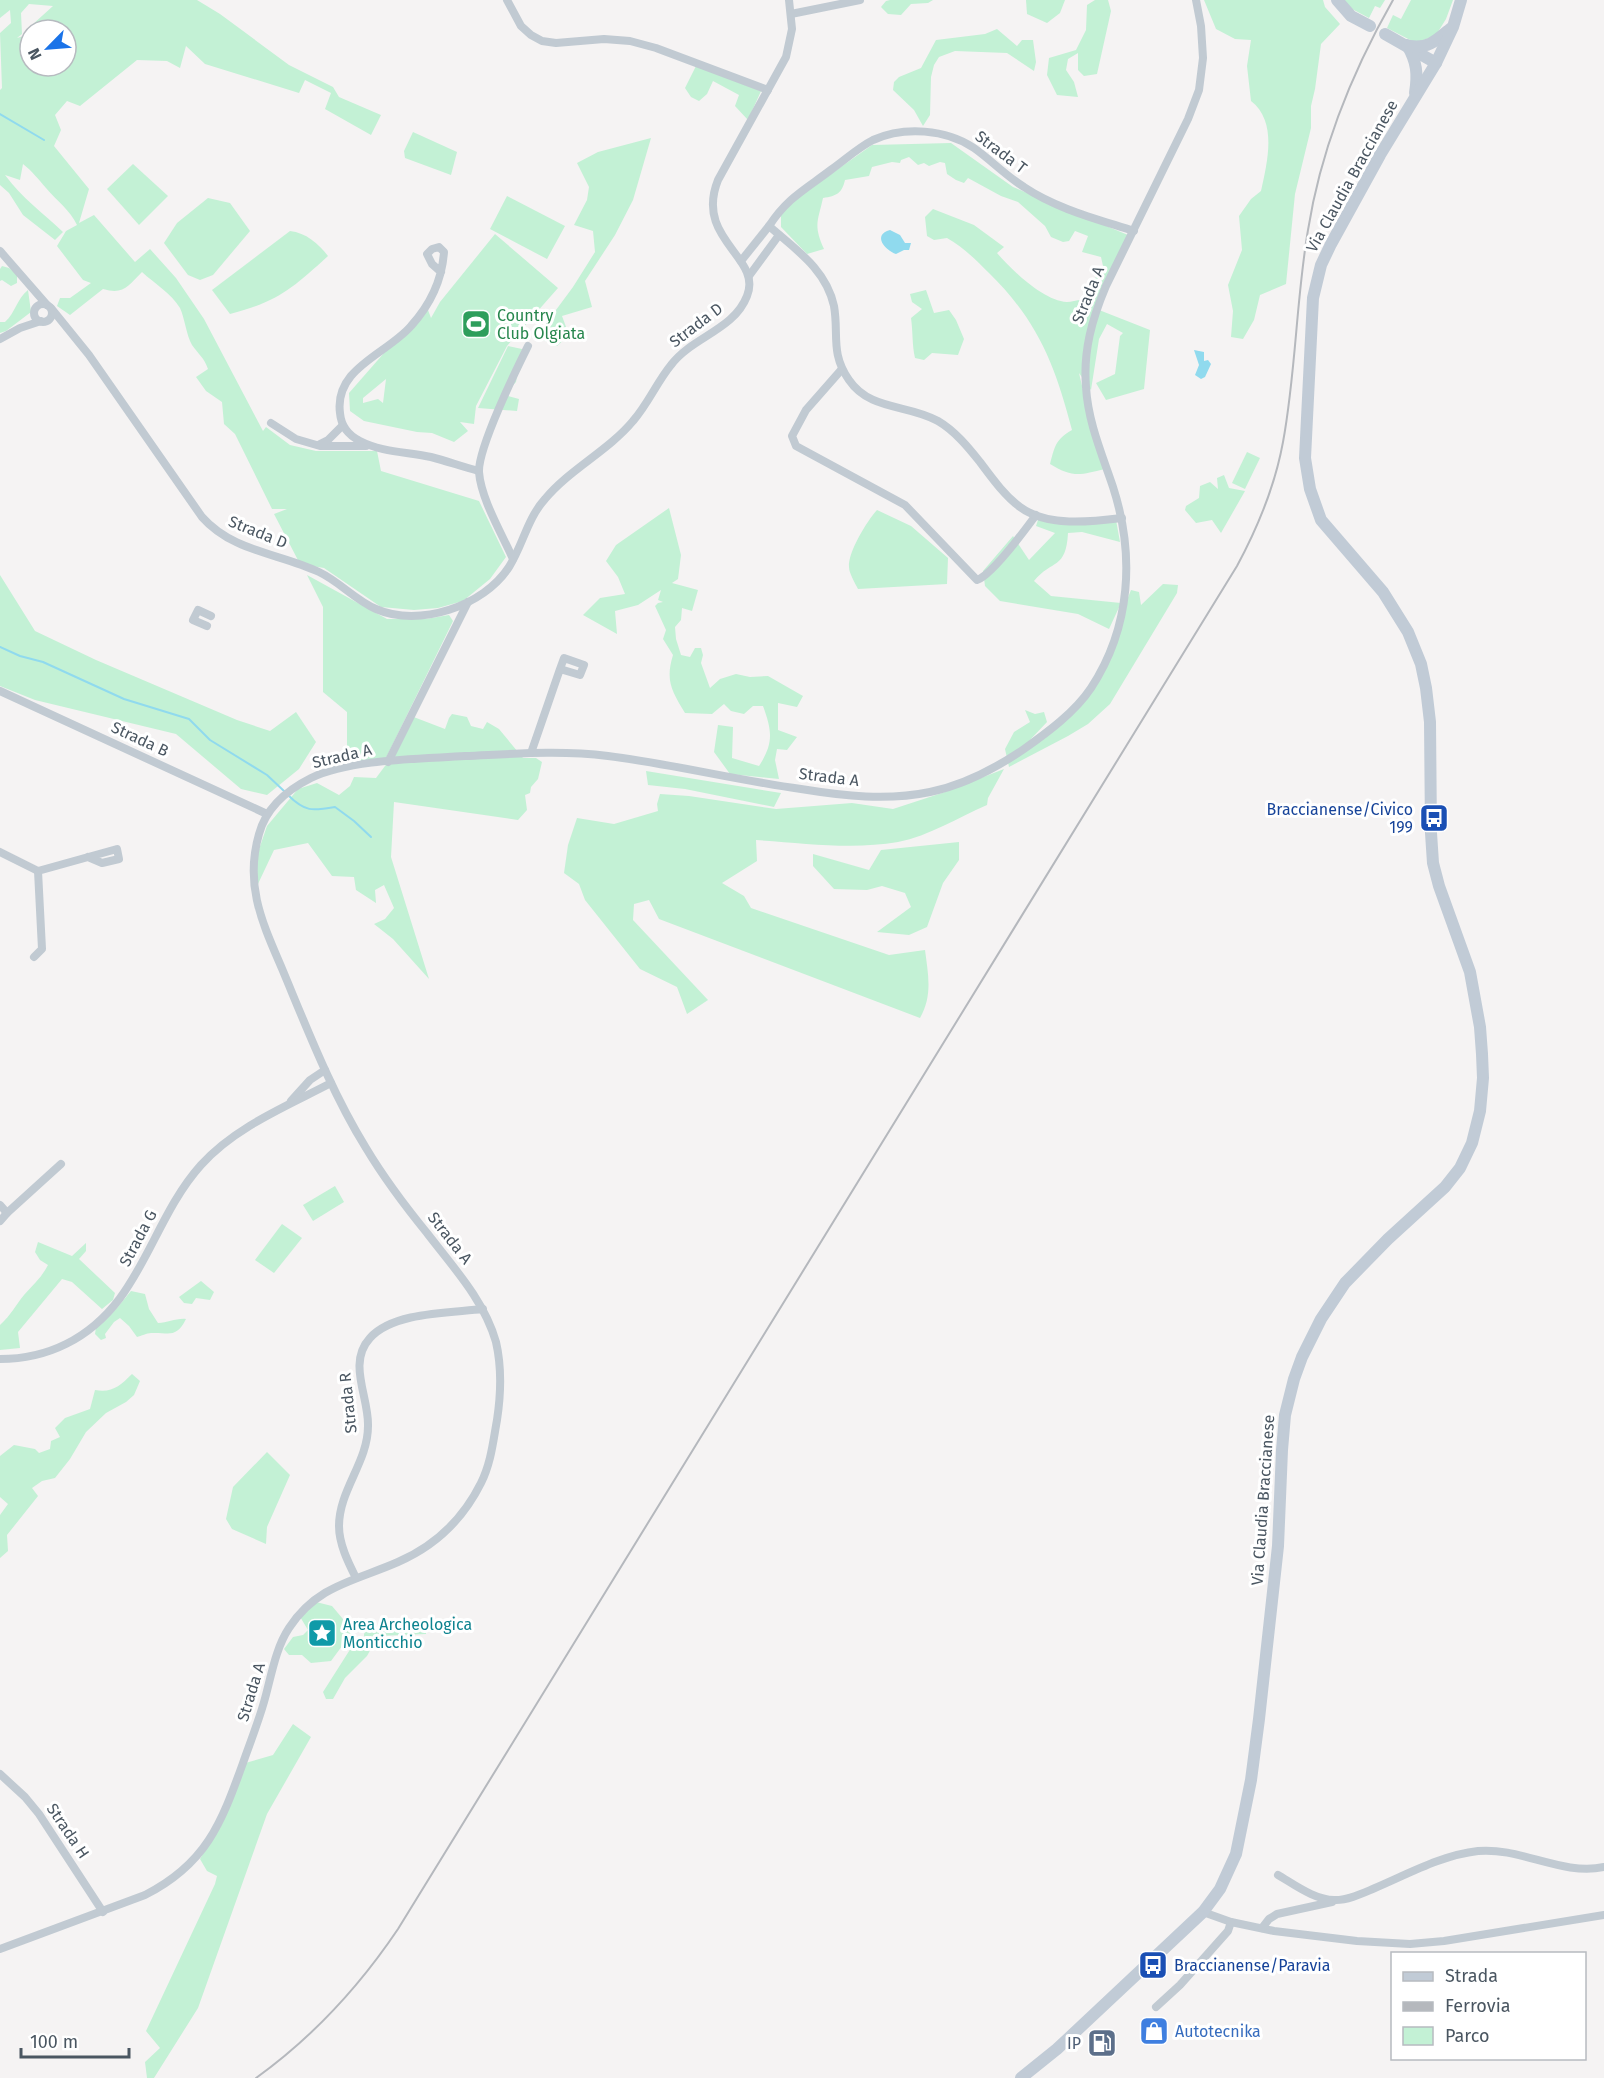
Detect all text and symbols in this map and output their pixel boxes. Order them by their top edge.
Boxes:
north arrow [18,18,78,78]
text: N [24,45,46,63]
street label: Via Claudia Braccianese [1302,96,1402,256]
street label: Strada T [971,126,1031,178]
street label: Strada A [1068,263,1108,327]
street label: Strada D [666,299,726,351]
place label: Country Club Olgiata [497,306,585,343]
sports icon: Country Club Olgiata [460,308,492,340]
street label: Strada D [226,512,290,552]
street label: Strada B [108,717,172,761]
street label: Strada A [310,740,374,772]
street label: Strada A [798,764,861,790]
place label: Braccianense/Civico 199 [1267,800,1413,837]
bus stop icon: Braccianense/Civico 199 [1418,802,1450,834]
street label: Strada G [115,1206,161,1270]
street label: Strada A [424,1208,477,1268]
street label: Strada R [335,1371,361,1434]
street label: Via Claudia Braccianese [1248,1414,1278,1586]
place label: Area Archeologica Monticchio [343,1615,472,1652]
place icon: Area Archeologica Monticchio [306,1617,338,1649]
street label: Strada A [233,1660,269,1724]
street label: Strada H [43,1800,93,1862]
bus stop icon: Braccianense/Paravia [1137,1949,1169,1981]
legend [1391,1952,1586,2060]
place label: Braccianense/Paravia [1174,1956,1331,1975]
text: Strada [1445,1965,1498,1987]
text: Ferrovia [1445,1995,1511,2017]
shop icon: Autotecnika [1138,2015,1170,2047]
scale bar [21,2021,129,2059]
place label: Autotecnika [1175,2022,1261,2041]
text: Parco [1445,2025,1489,2047]
fuel station icon: IP [1086,2027,1118,2059]
text: 100 m [30,2031,78,2053]
place label: IP [1067,2034,1081,2053]

